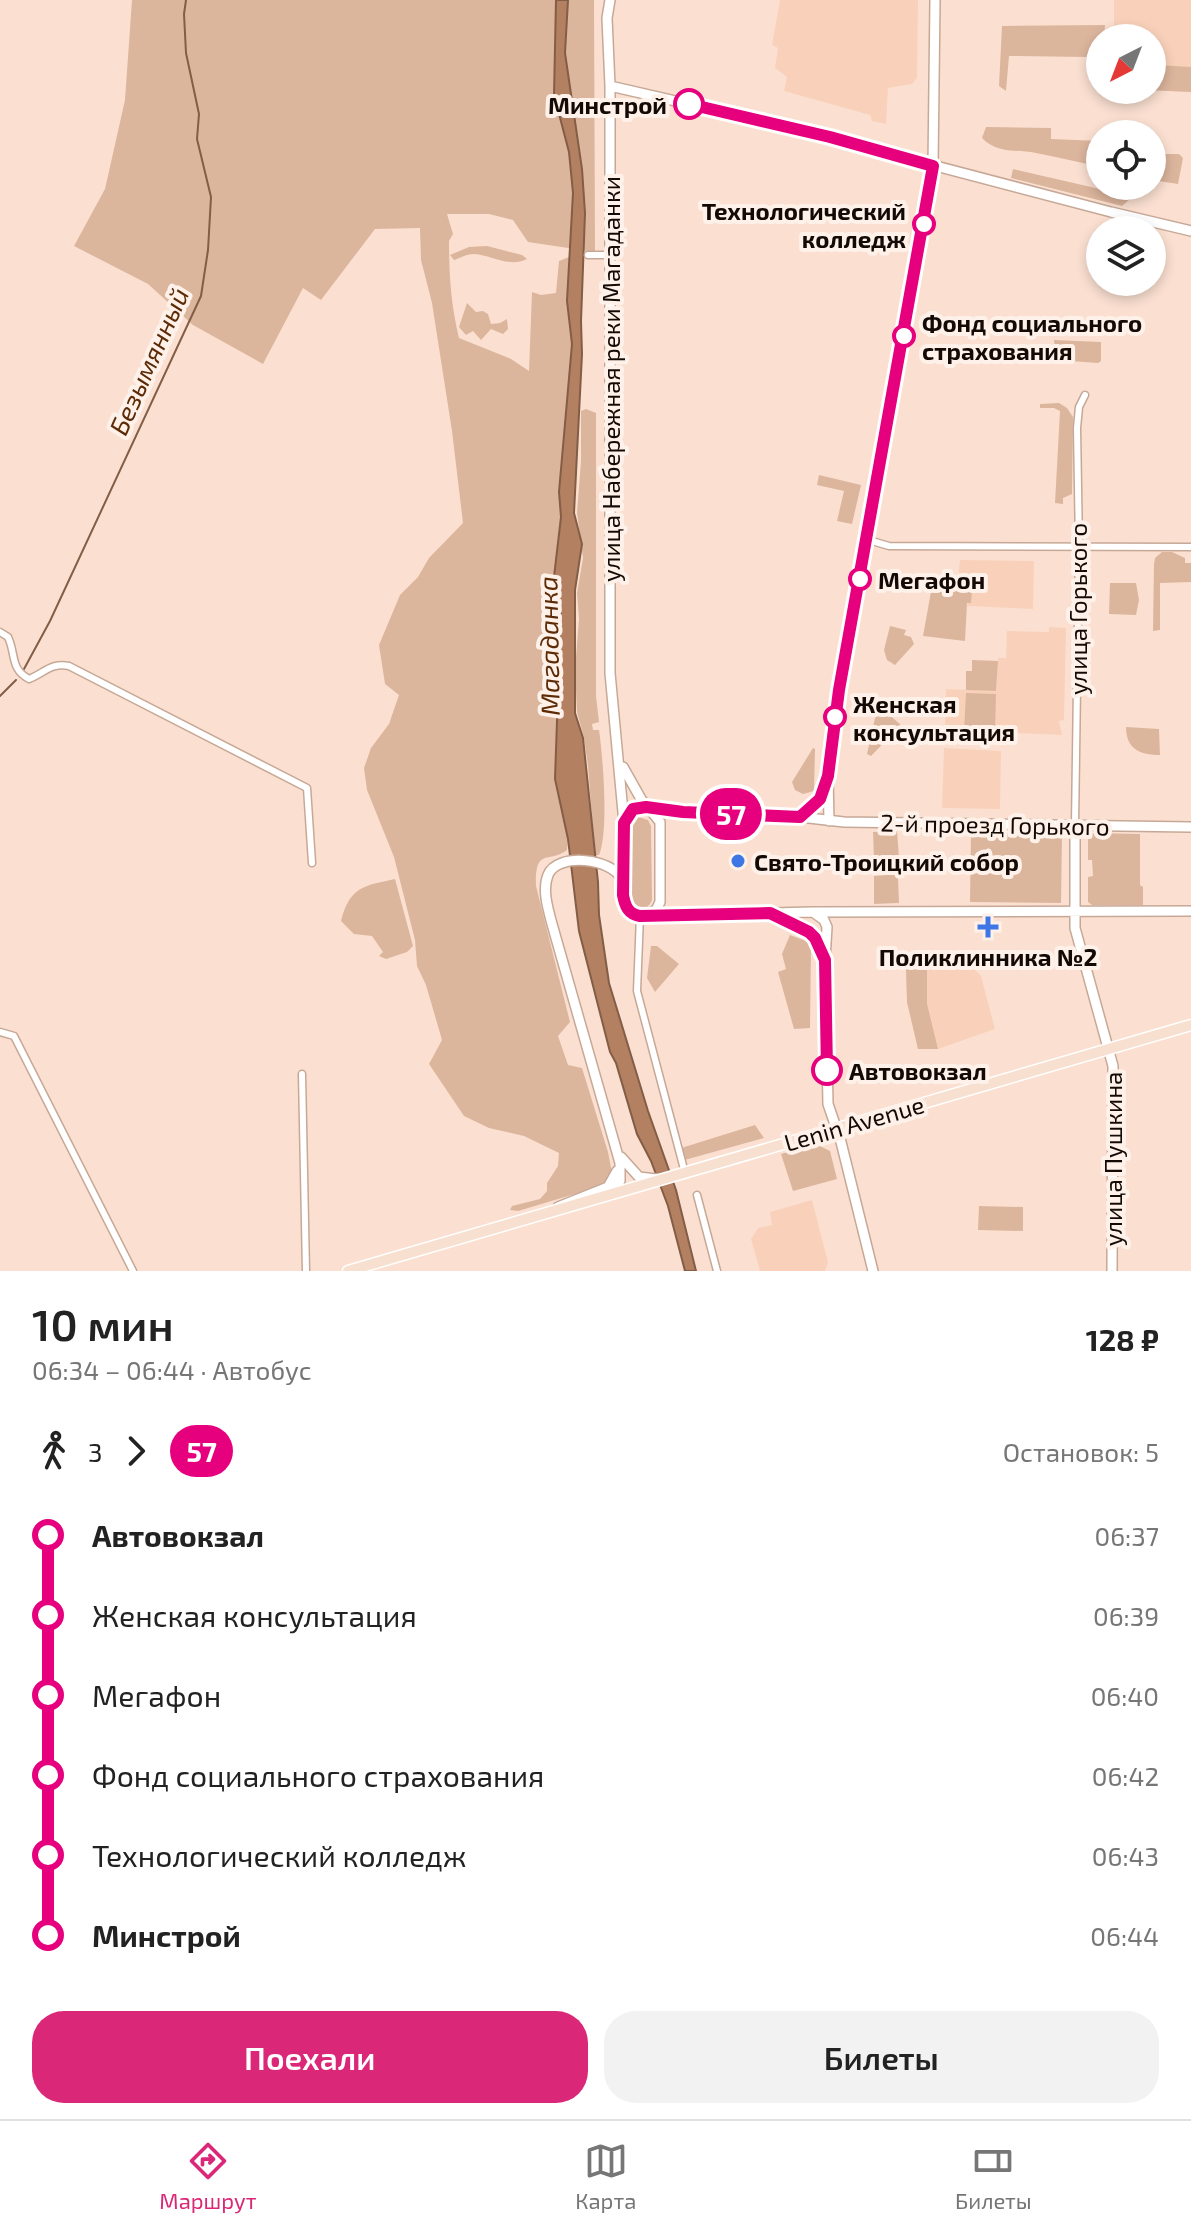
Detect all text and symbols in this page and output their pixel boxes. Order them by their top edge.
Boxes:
north arrow [1086,24,1166,104]
map controls [1086,24,1166,296]
marker: Минстрой [674,89,704,119]
place label: Минстрой [548,90,667,119]
button: locate [1086,120,1166,200]
street label: улица Набережная реки Магаданки [596,176,626,582]
place label: Технологический колледж [702,196,906,253]
marker: Технологический колледж [913,213,935,235]
button: layers [1086,216,1166,296]
water label: Безымянный [102,283,194,439]
place label: Фонд социального страхования [922,308,1142,365]
marker: Фонд социального страхования [893,325,915,347]
street label: улица Горького [1063,523,1093,695]
place label: Мегафон [878,565,985,594]
marker: Мегафон [849,568,871,590]
water label: Магаданка [531,576,565,716]
place label: Женская консультация [853,689,1015,746]
marker: Женская консультация [824,706,846,728]
line badge: 57 [695,788,767,840]
text: 57 [716,797,746,831]
street label: 2-й проезд Горького [880,808,1110,840]
place label: Свято-Троицкий собор [754,847,1019,876]
marker: Свято-Троицкий собор [729,852,747,870]
marker: Поликлинника №2 [977,916,999,938]
place label: Поликлинника №2 [879,942,1097,971]
marker: Автовокзал [812,1055,842,1085]
place label: Автовокзал [849,1056,987,1085]
street label: улица Пушкина [1098,1072,1128,1246]
street label: Lenin Avenue [781,1089,927,1157]
text: 10 мин [32,1297,174,1350]
text: 128 ₽ [1086,1321,1159,1357]
text: 06:34 – 06:44 · Автобус [32,1354,312,1385]
icon: walk [32,1429,76,1473]
icon: forward [114,1429,158,1473]
text: 57 [186,1434,217,1468]
text: 3 [88,1436,102,1467]
text: Остановок: 5 [1003,1436,1159,1467]
text: Автовокзал [92,1517,264,1553]
text: 06:37 [1095,1520,1159,1551]
text: Женская консультация [92,1597,417,1633]
text: 06:39 [1093,1600,1159,1631]
text: Мегафон [92,1677,221,1713]
text: 06:40 [1091,1680,1159,1711]
text: Фонд социального страхования [92,1757,544,1793]
text: 06:42 [1092,1760,1159,1791]
text: Технологический колледж [92,1837,466,1873]
text: 06:43 [1092,1840,1159,1871]
text: Минстрой [92,1917,241,1953]
text: 06:44 [1090,1920,1159,1951]
button: Поехали [32,2011,588,2103]
button: Билеты [604,2011,1159,2103]
tab: Маршрут [159,2139,257,2213]
tab: Карта [575,2139,636,2213]
tab: Билеты [955,2139,1032,2213]

